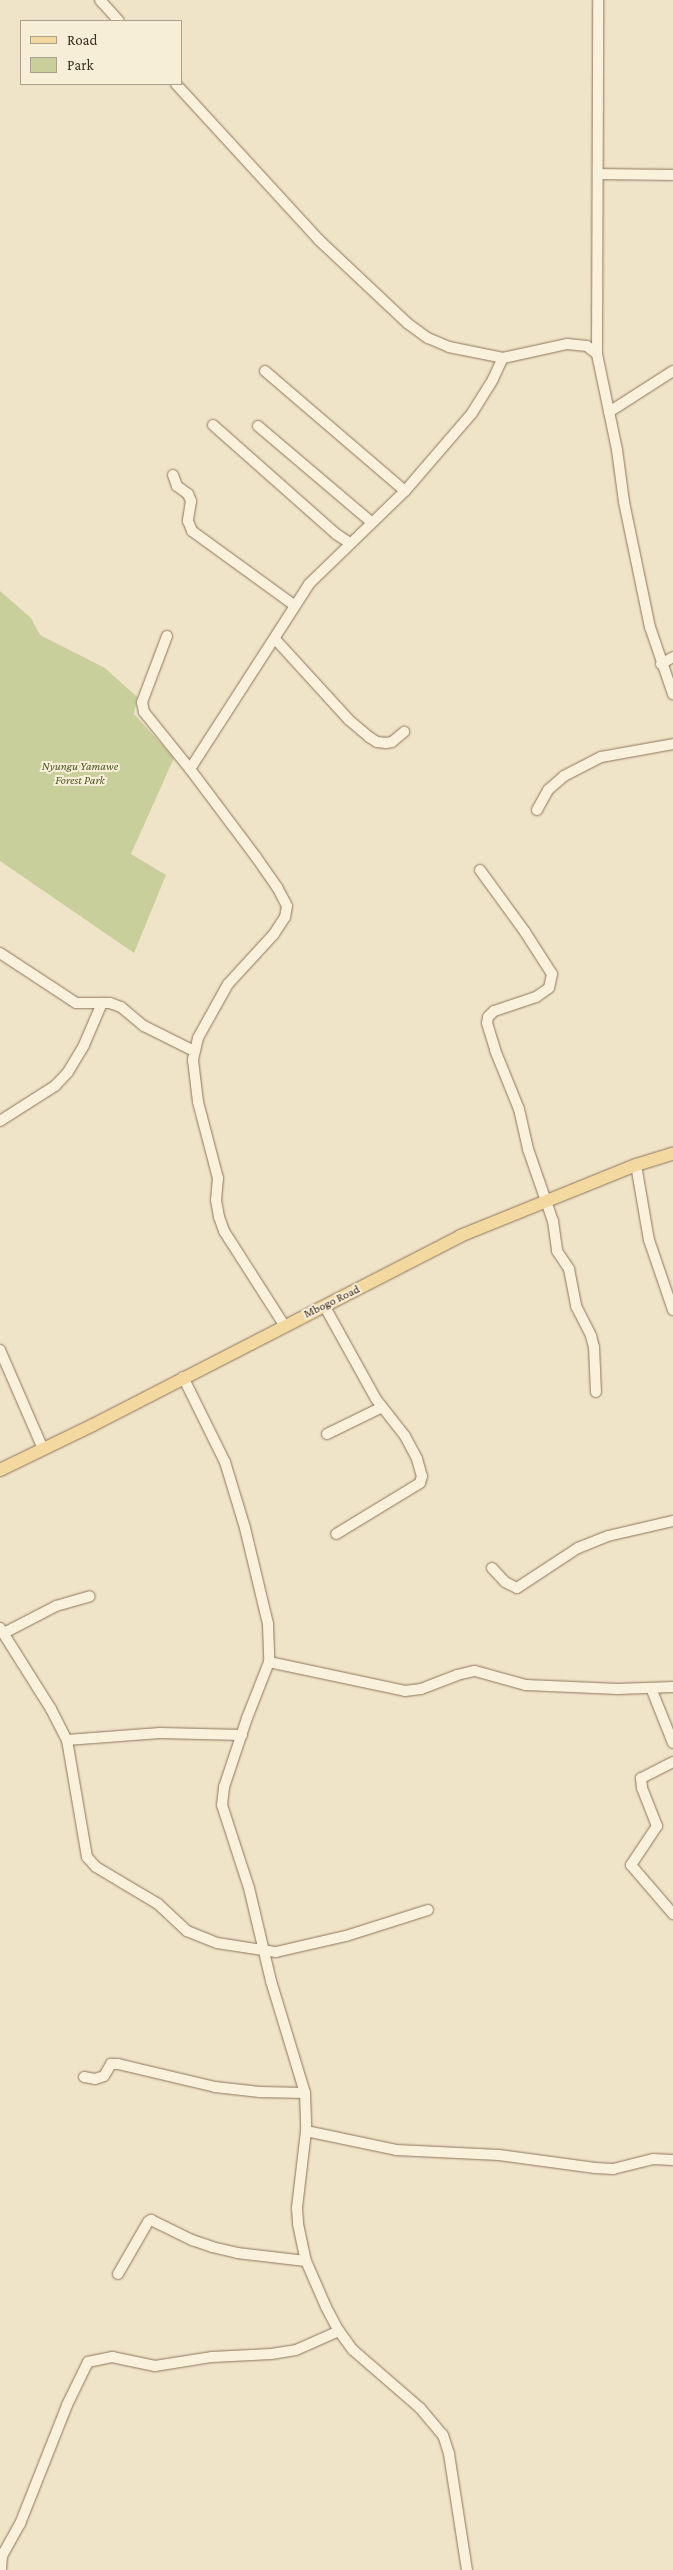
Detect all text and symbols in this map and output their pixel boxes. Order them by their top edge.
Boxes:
legend [20,20,182,85]
text: Road [67,32,97,48]
text: Park [67,57,94,73]
park label: Nyungu Yamawe Forest Park [42,760,118,788]
street label: Mbogo Road [302,1282,362,1322]

